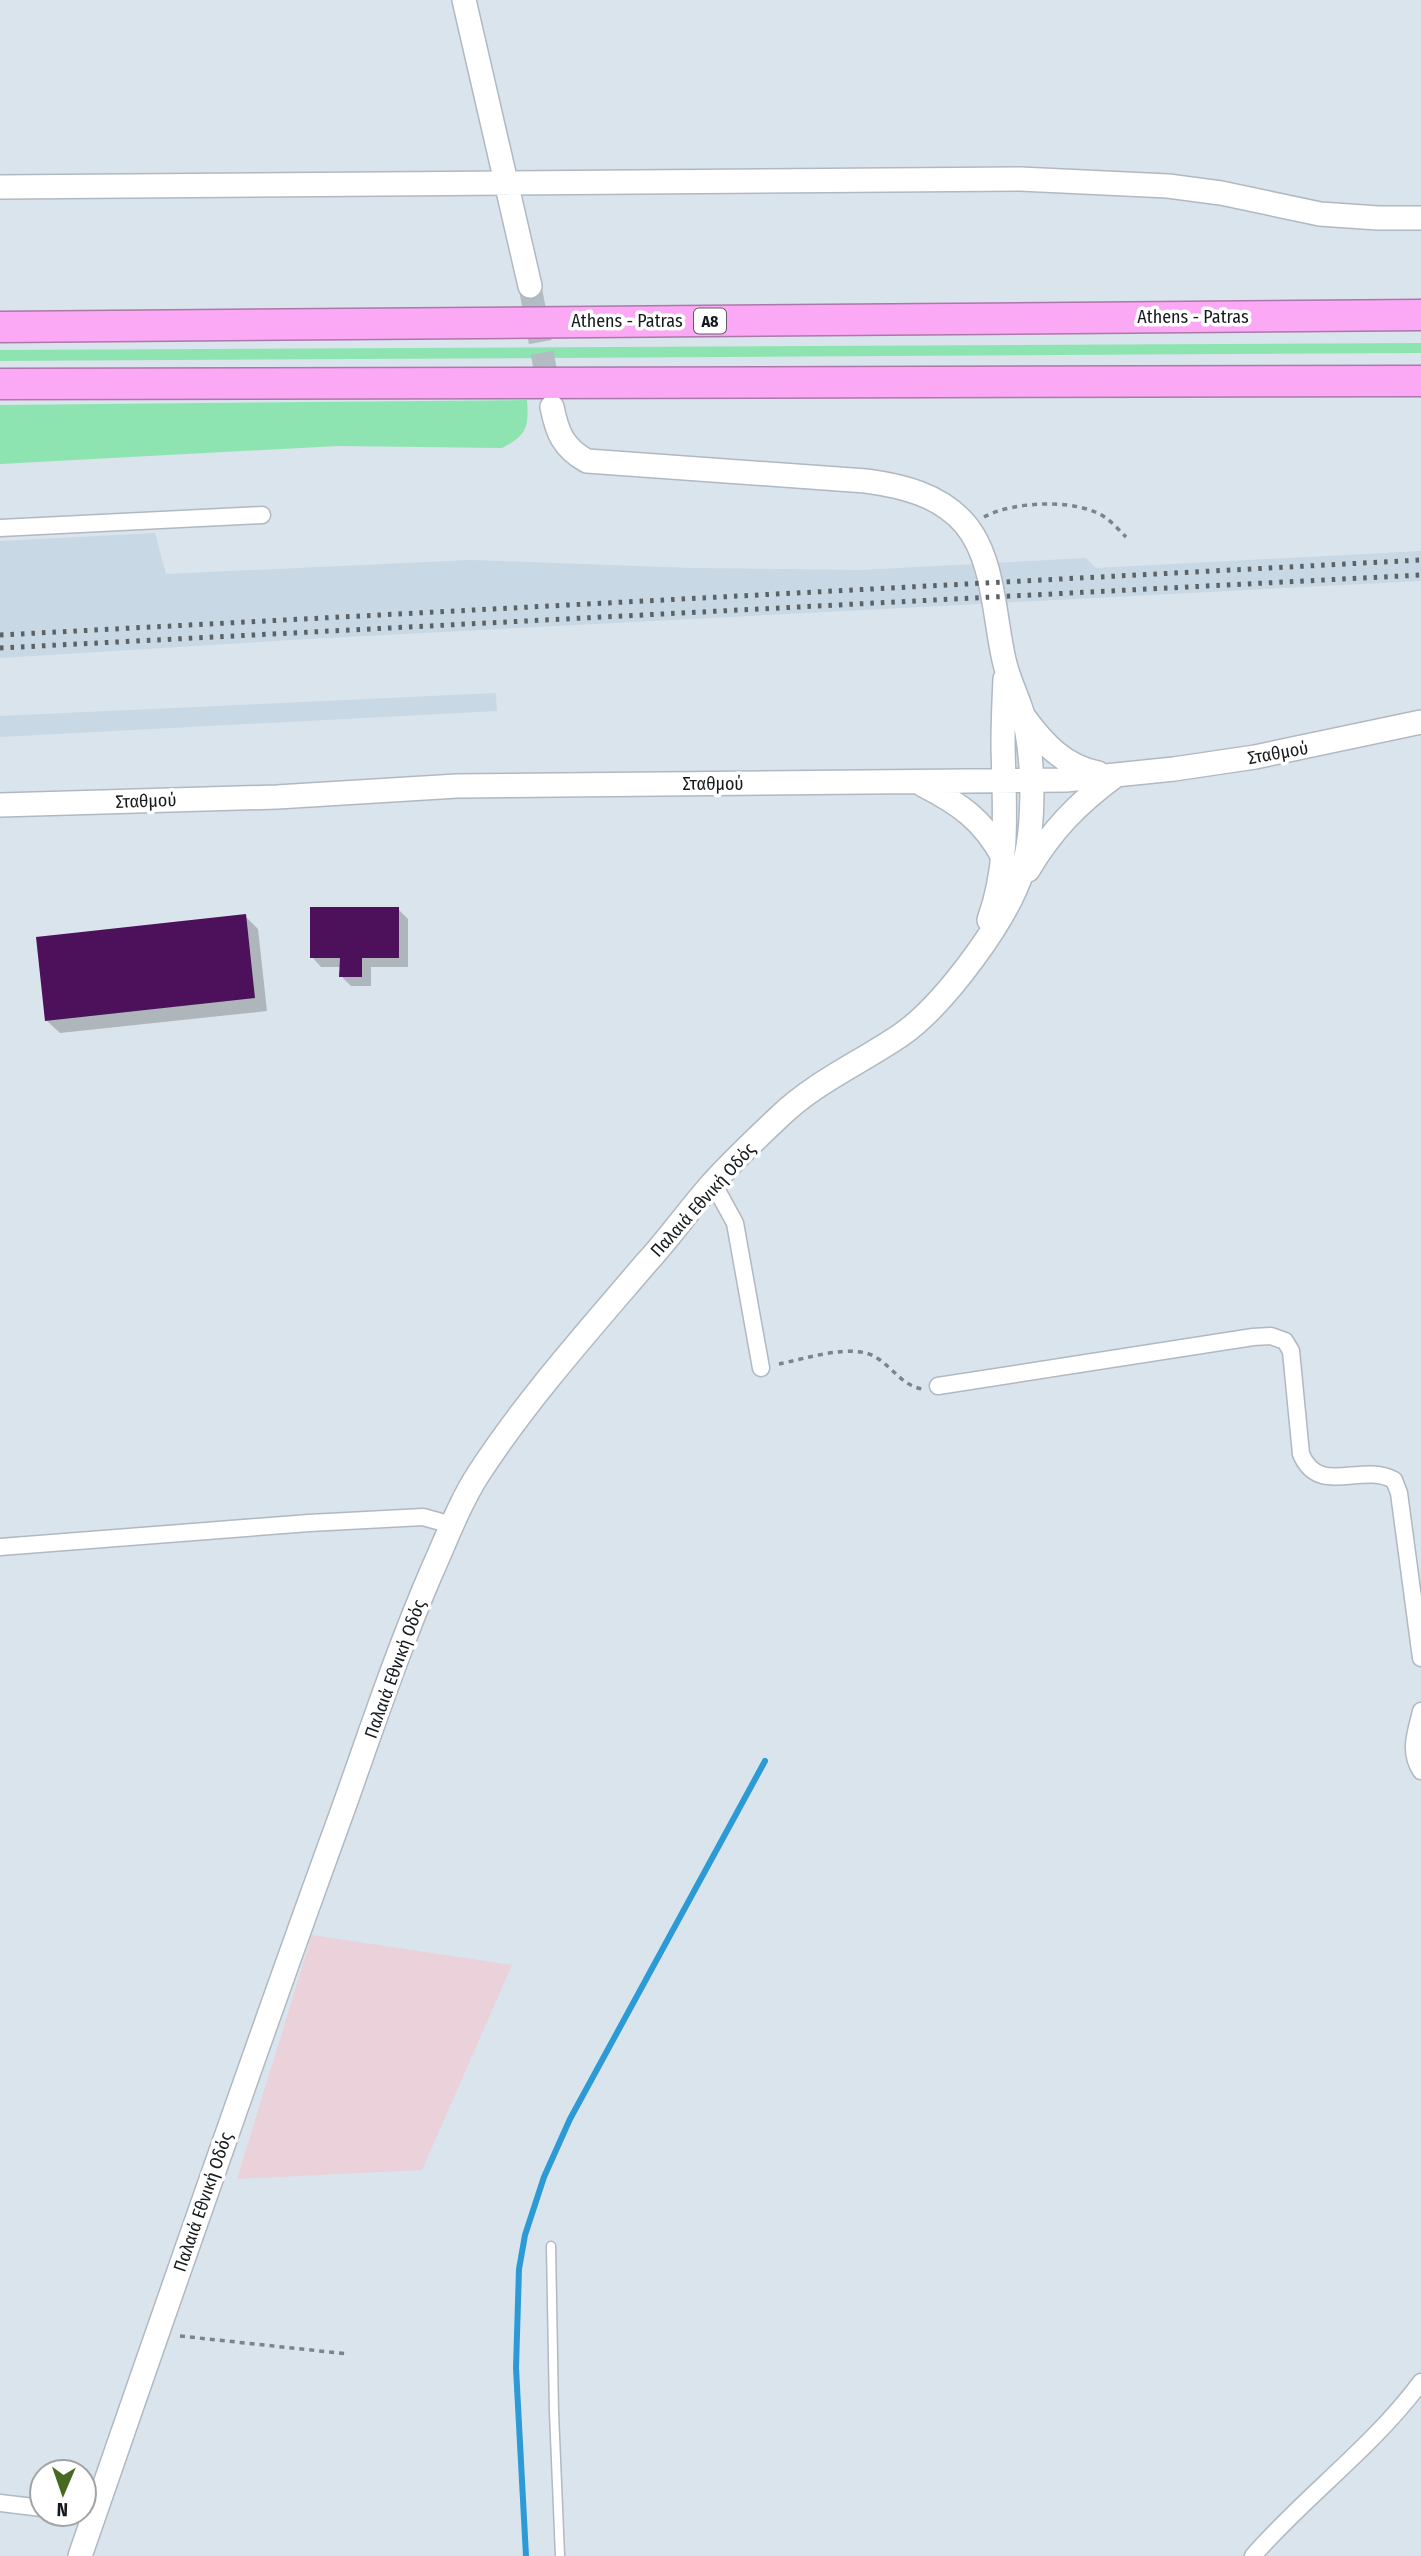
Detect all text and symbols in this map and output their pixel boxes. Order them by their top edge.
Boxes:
street label: Athens - Patras [1137,306,1249,328]
road number: Α8 [694,308,726,334]
street label: Athens - Patras [571,310,683,332]
street label: Σταθμού [1246,737,1310,769]
street label: Σταθμού [682,773,744,795]
street label: Σταθμού [115,789,177,813]
street label: Παλαιά Εθνική Οδός [646,1138,760,1262]
street label: Παλαιά Εθνική Οδός [360,1596,430,1741]
street label: Παλαιά Εθνική Οδός [169,2129,237,2275]
north arrow [28,2458,98,2528]
text: N [56,2498,69,2521]

